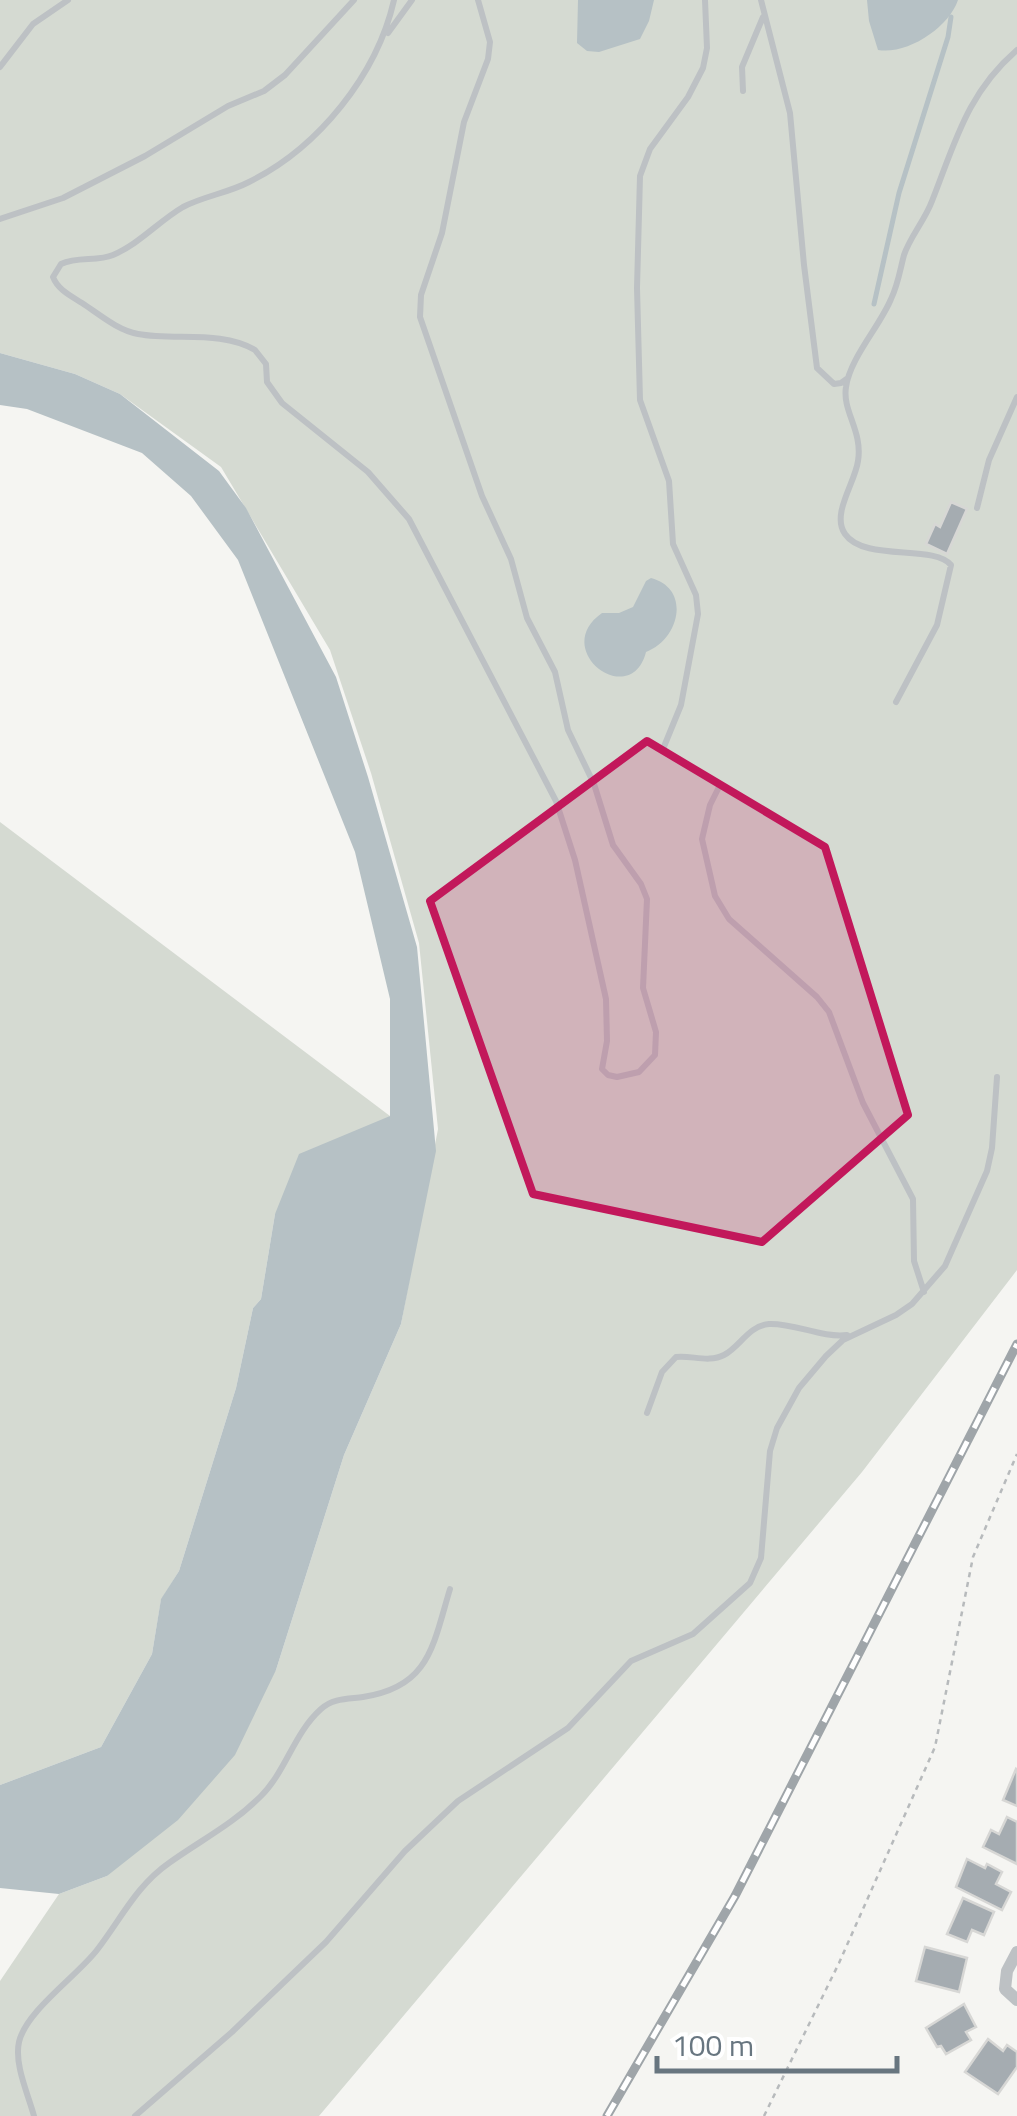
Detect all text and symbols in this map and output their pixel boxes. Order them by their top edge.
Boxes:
scale bar [657,2011,897,2073]
text: 100 m [672,2022,754,2068]

